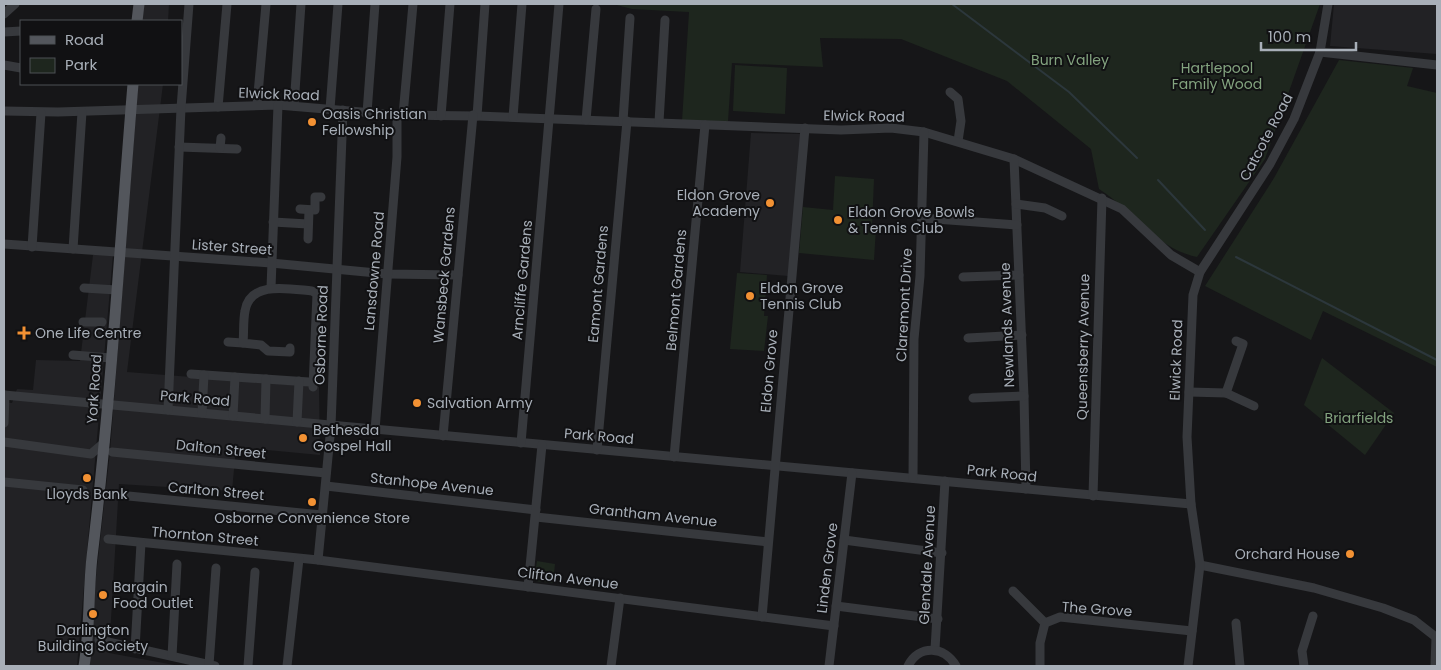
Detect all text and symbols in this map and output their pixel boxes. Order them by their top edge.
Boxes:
legend [20,20,182,85]
scale bar [1261,20,1356,52]
text: 100 m [1268,26,1311,47]
text: Road [65,29,104,50]
park label: Burn Valley [1031,50,1109,70]
text: Park [65,54,97,75]
park label: Hartlepool Family Wood [1172,58,1262,94]
street label: Elwick Road [238,83,320,105]
street label: Catcote Road [1234,90,1298,184]
place label: Oasis Christian Fellowship [322,104,427,140]
street label: Elwick Road [823,105,905,127]
marker: Oasis Christian Fellowship [306,116,318,128]
place label: Eldon Grove Academy [677,185,760,221]
marker: Eldon Grove Academy [764,197,776,209]
place label: Eldon Grove Bowls & Tennis Club [848,202,975,238]
street label: Wansbeck Gardens [428,206,460,344]
street label: Lansdowne Road [359,211,389,331]
marker: Eldon Grove Bowls & Tennis Club [832,214,844,226]
street label: Arncliffe Gardens [507,219,537,341]
street label: Eamont Gardens [583,224,613,344]
street label: Belmont Gardens [661,228,691,352]
street label: Lister Street [191,234,273,260]
street label: Claremont Drive [891,247,917,362]
street label: Newlands Avenue [995,262,1019,388]
street label: Queensberry Avenue [1072,273,1094,420]
place label: Eldon Grove Tennis Club [760,278,844,314]
street label: Osborne Road [309,285,333,385]
marker: Eldon Grove Tennis Club [744,290,756,302]
street label: Elwick Road [1165,319,1187,401]
place label: One Life Centre [35,323,142,343]
marker: One Life Centre [17,326,31,340]
street label: Eldon Grove [755,328,783,413]
street label: York Road [82,354,106,424]
street label: Park Road [159,385,231,411]
place label: Salvation Army [427,393,533,413]
marker: Salvation Army [411,397,423,409]
park label: Briarfields [1325,408,1393,428]
place label: Bethesda Gospel Hall [313,420,392,456]
street label: Park Road [563,423,635,449]
marker: Bethesda Gospel Hall [297,432,309,444]
street label: Dalton Street [175,434,267,464]
street label: Park Road [966,459,1038,487]
street label: Stanhope Avenue [369,468,495,500]
marker: Lloyds Bank [81,472,93,484]
street label: Carlton Street [167,477,265,505]
place label: Lloyds Bank [46,484,128,504]
marker: Osborne Convenience Store [306,496,318,508]
street label: Grantham Avenue [588,498,718,532]
street label: Glendale Avenue [914,505,940,625]
place label: Osborne Convenience Store [214,508,410,528]
street label: Thornton Street [151,521,259,551]
street label: Linden Grove [812,521,843,614]
place label: Orchard House [1235,544,1340,564]
marker: Orchard House [1344,548,1356,560]
street label: Clifton Avenue [516,562,620,594]
place label: Bargain Food Outlet [113,577,193,613]
marker: Bargain Food Outlet [97,589,109,601]
street label: The Grove [1061,597,1133,621]
marker: Darlington Building Society [87,608,99,620]
place label: Darlington Building Society [38,620,148,656]

